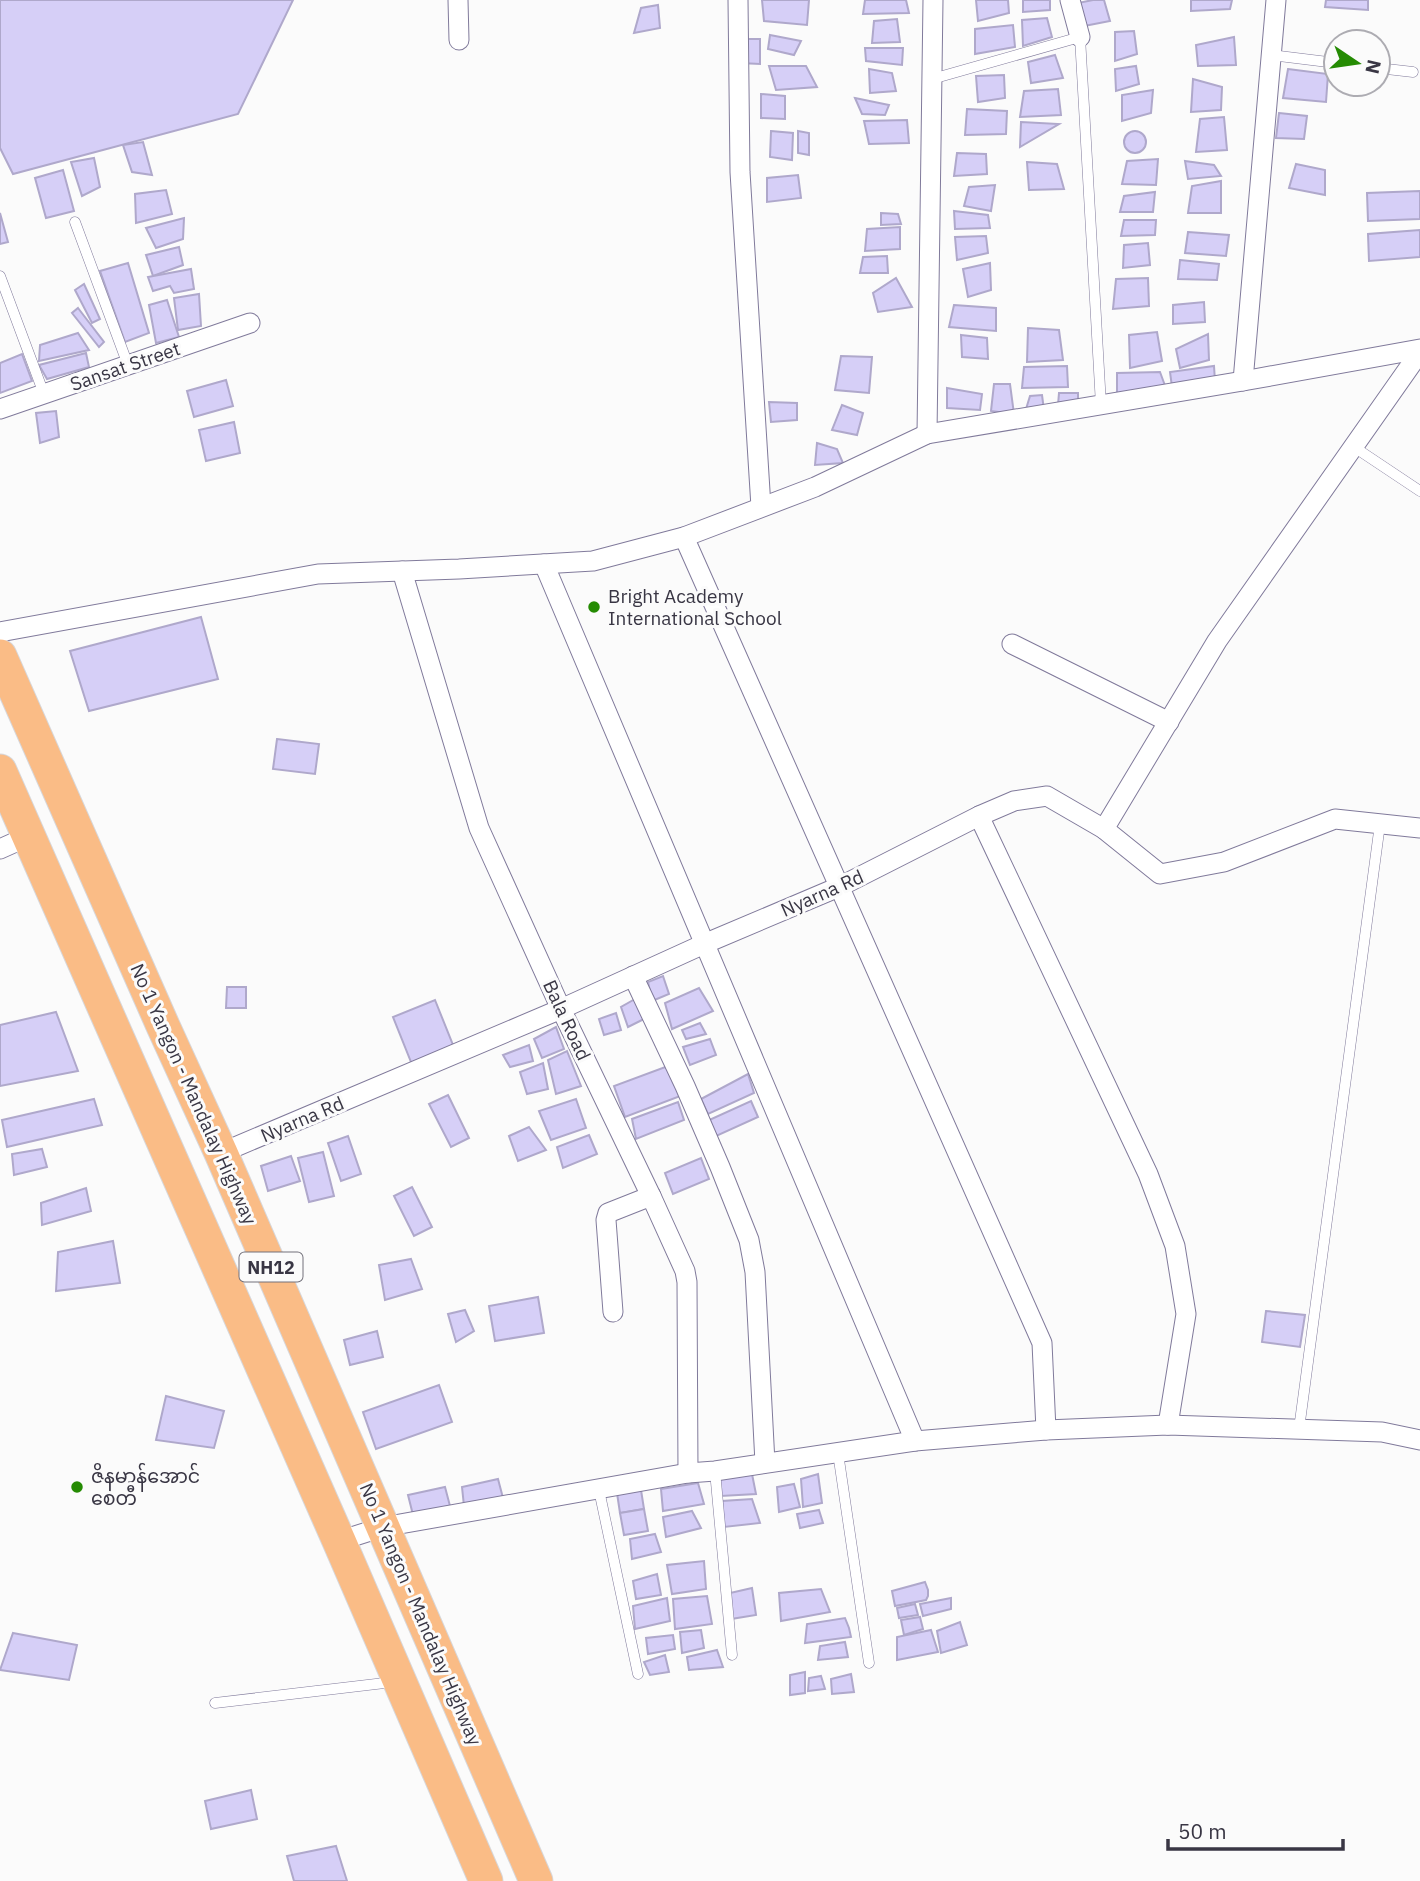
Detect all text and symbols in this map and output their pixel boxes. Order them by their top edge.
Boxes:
north arrow [1322,28,1392,98]
text: N [1360,57,1387,76]
street label: Sansat Street [67,336,183,396]
place label: Bright Academy International School [608,584,782,630]
marker: Bright Academy International School [586,599,602,615]
street label: Nyarna Rd [777,864,867,922]
street label: No 1 Yangon - Mandalay Highway [125,960,263,1229]
street label: Bala Road [538,976,596,1064]
street label: Nyarna Rd [257,1091,347,1147]
road number: NH12 [240,1252,302,1282]
place label: ဇိနမာန်အောင် စေတီ [91,1462,200,1510]
marker: ဇိနမာန်အောင် စေတီ [69,1479,85,1495]
street label: No 1 Yangon - Mandalay Highway [355,1479,488,1749]
scale bar [1168,1808,1343,1852]
text: 50 m [1178,1817,1227,1845]

